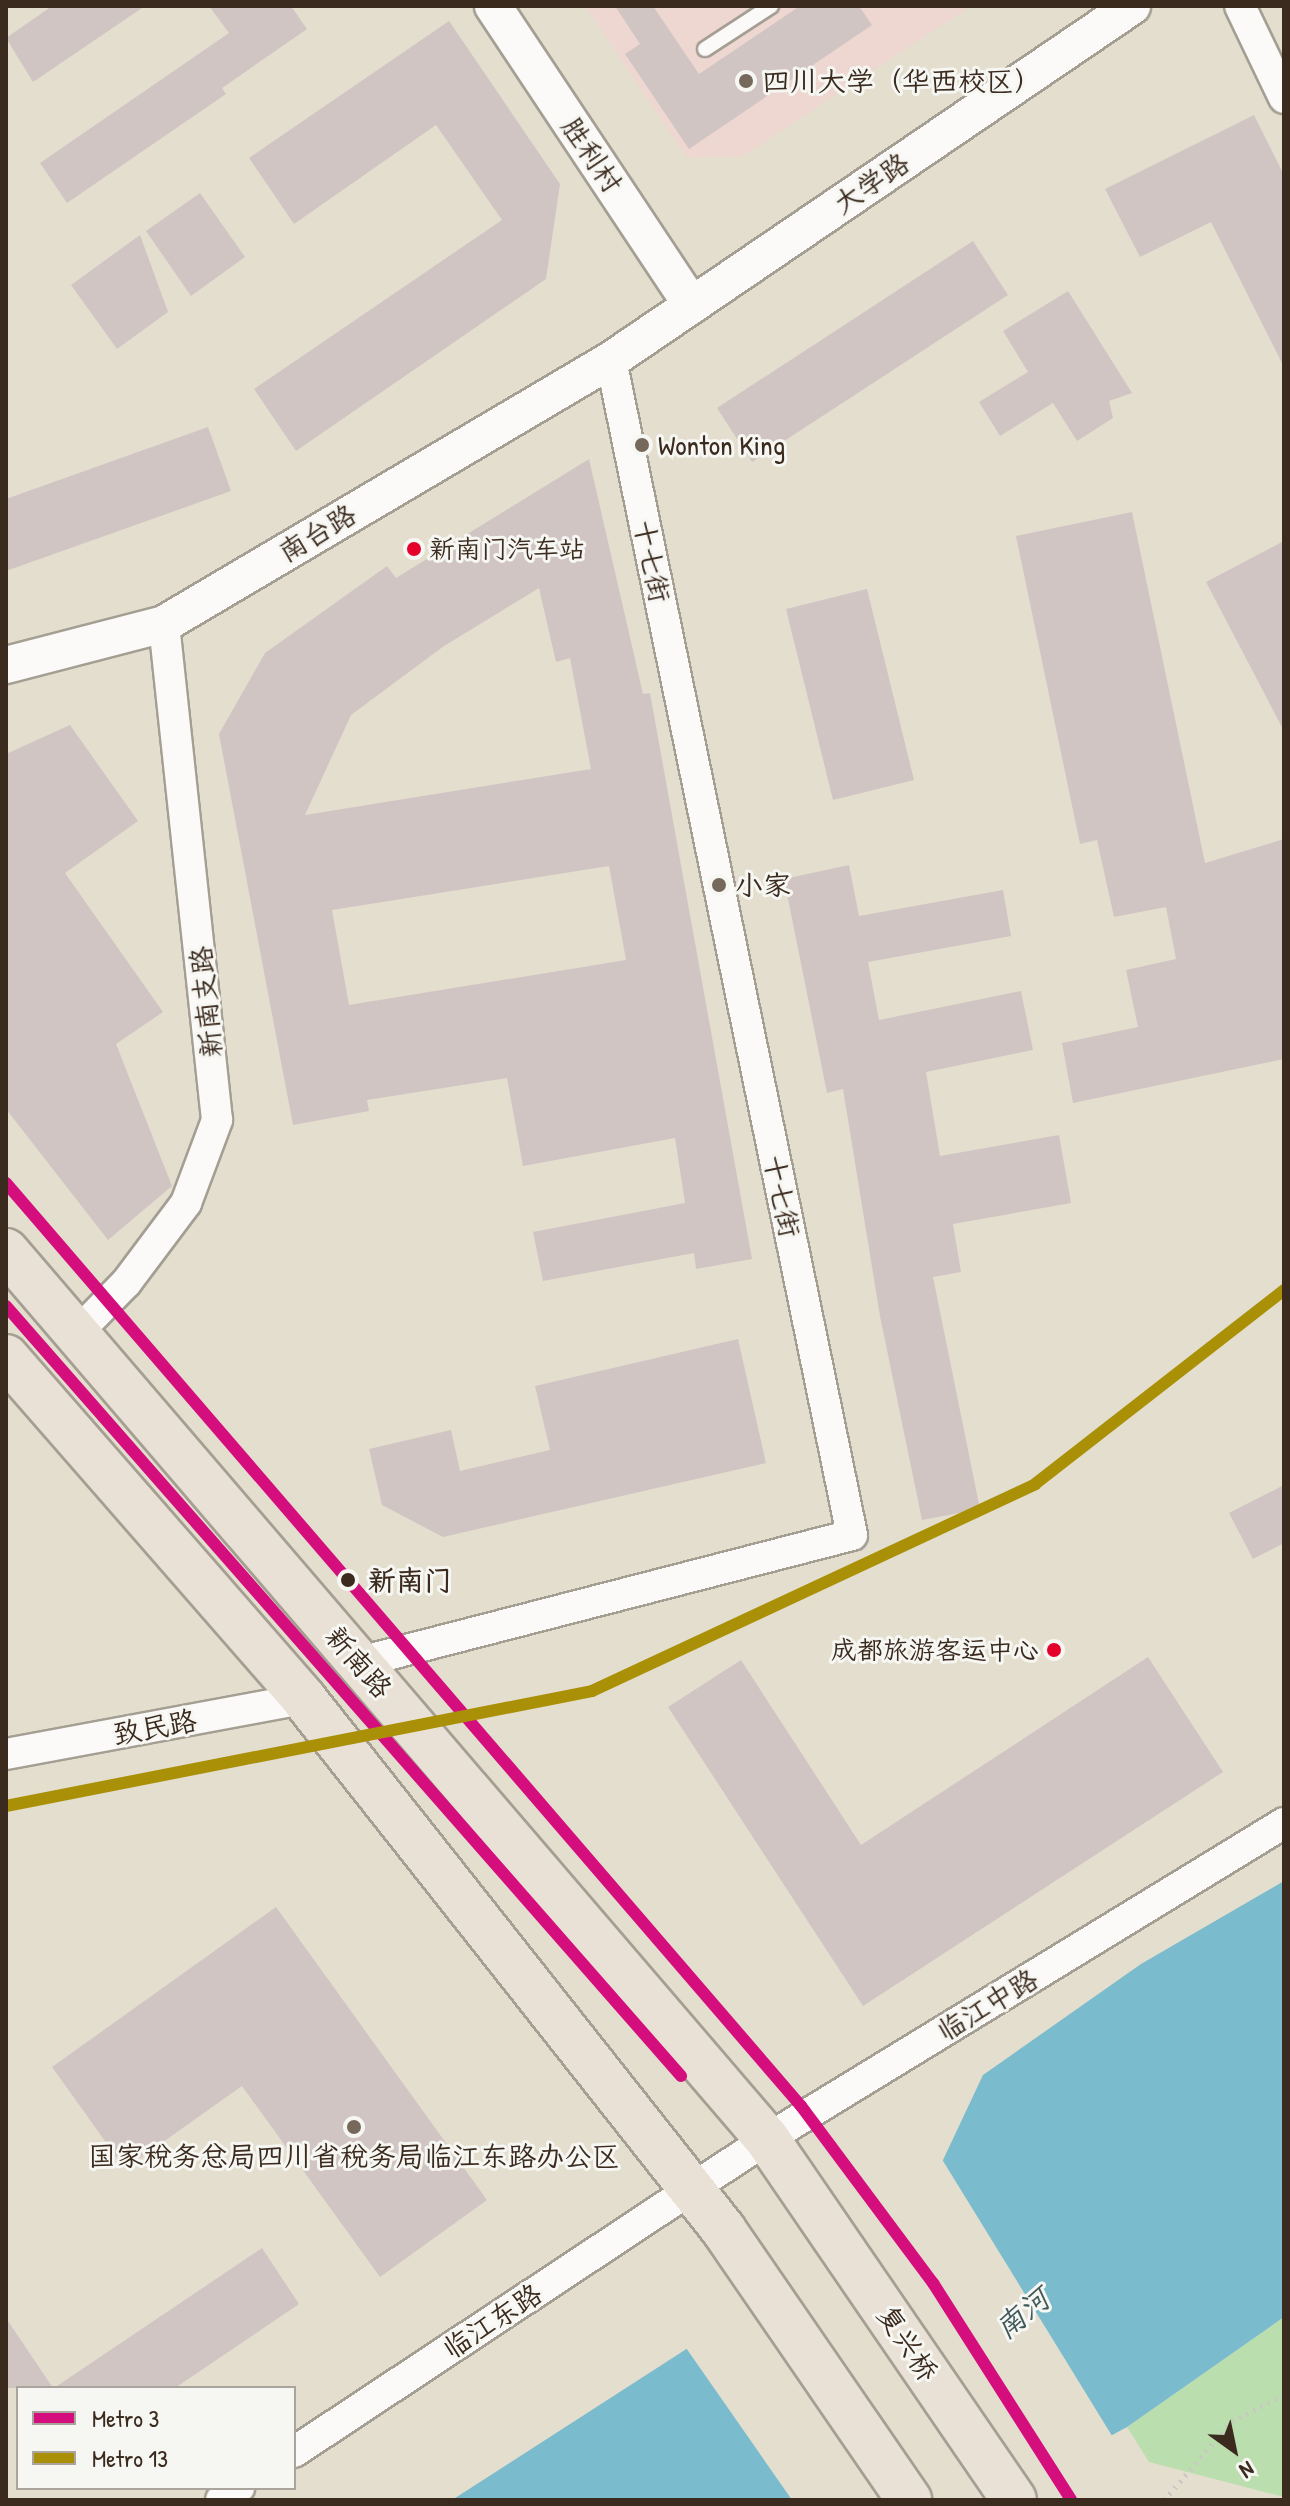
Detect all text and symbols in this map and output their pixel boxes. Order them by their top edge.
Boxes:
place label: 四川大学（华西校区） [762,64,1042,98]
marker: 四川大学（华西校区） [737,72,755,90]
street label: 胜利村 [555,111,629,199]
street label: 大学路 [827,146,915,220]
place label: Wonton King [658,428,785,462]
marker: Wonton King [633,436,651,454]
street label: 南台路 [272,497,362,569]
street label: 十七街 [627,516,677,606]
place label: 新南门汽车站 [429,533,585,565]
marker: 新南门汽车站 [406,541,422,557]
place label: 小家 [735,868,791,902]
marker: 小家 [710,876,728,894]
street label: 新南支路 [183,945,229,1059]
street label: 十七街 [757,1151,807,1241]
place label: 新南门 [368,1563,452,1597]
marker: 新南门 [335,1567,361,1593]
street label: 新南路 [319,1619,399,1705]
place label: 成都旅游客运中心 [831,1634,1039,1666]
marker: 成都旅游客运中心 [1046,1642,1062,1658]
street label: 致民路 [111,1703,199,1751]
street label: 临江中路 [930,1962,1044,2048]
marker: 国家税务总局四川省税务局临江东路办公区 [345,2118,363,2136]
place label: 国家税务总局四川省税务局临江东路办公区 [88,2139,620,2173]
street label: 临江东路 [436,2276,548,2366]
water label: 南河 [987,2280,1057,2346]
street label: 复兴桥 [871,2299,945,2387]
legend [16,2386,296,2490]
text: Metro 3 [92,2402,159,2434]
north arrow [1194,2410,1274,2490]
text: Metro 13 [92,2442,168,2474]
text: N [1234,2454,1260,2486]

